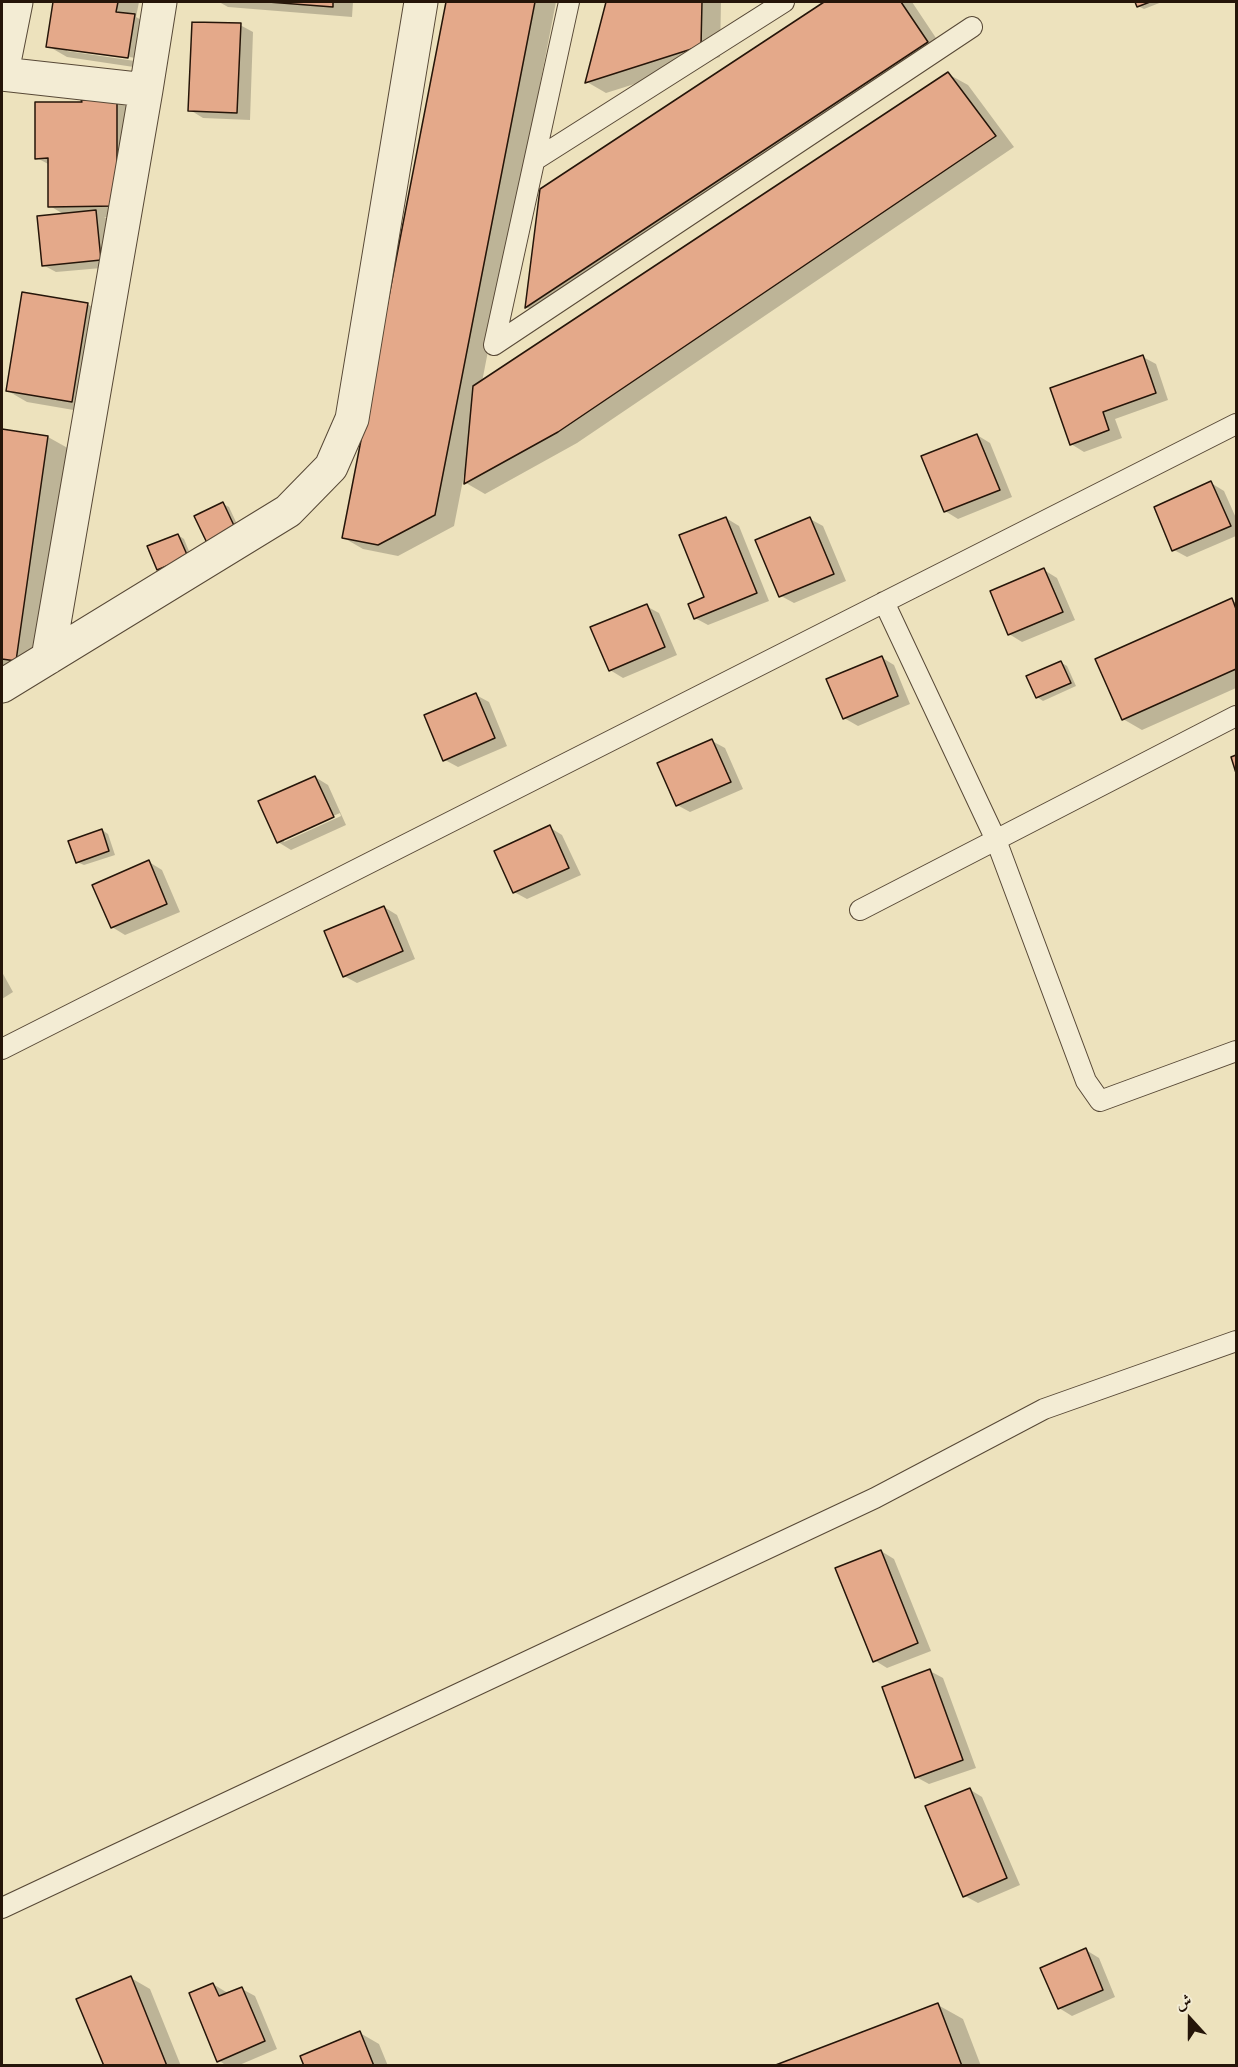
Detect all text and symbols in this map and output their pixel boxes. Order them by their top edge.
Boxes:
north arrow [1160,1989,1220,2049]
text: ش [1173,1990,1194,2013]

